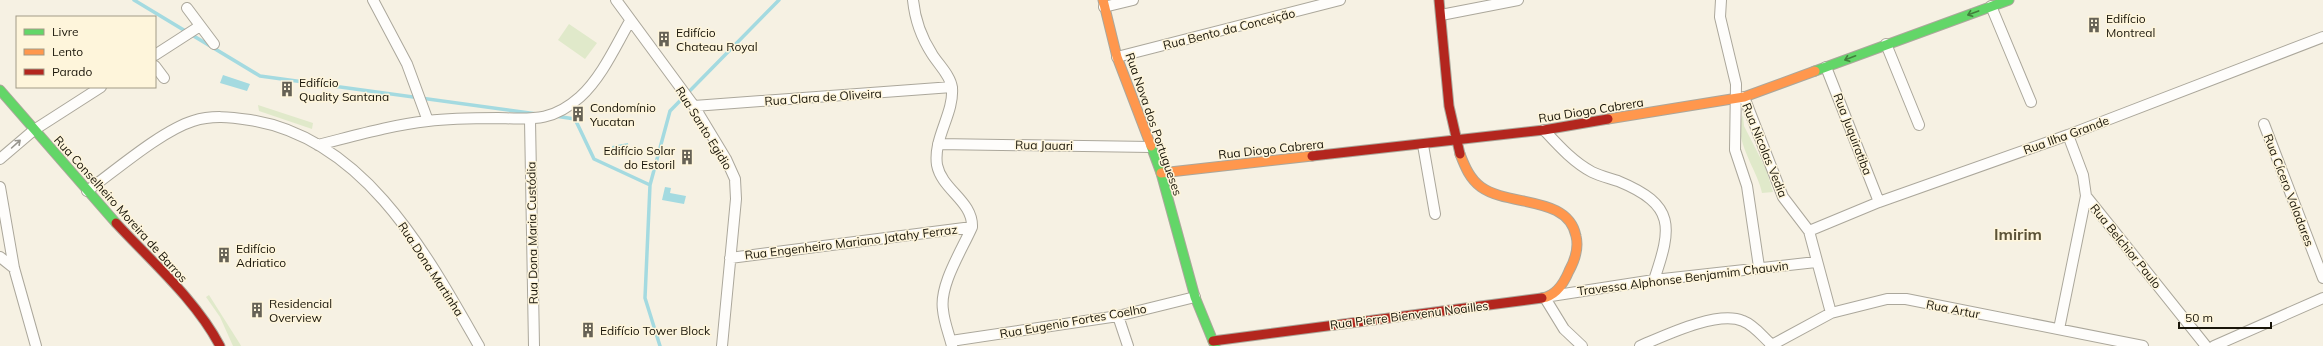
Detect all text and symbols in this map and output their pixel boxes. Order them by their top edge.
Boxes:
street label: Rua Bento da Conceição [1161,5,1297,53]
one-way arrow [1966,10,1979,17]
place label: Edifício Montreal [2106,11,2155,40]
legend [16,16,156,88]
building icon: Edifício Montreal [2085,16,2103,34]
text: Livre [52,24,79,39]
place label: Edifício Chateau Royal [676,25,758,54]
building icon: Edifício Chateau Royal [655,30,673,48]
text: Lento [52,44,83,59]
street label: Rua Nova dos Portugueses [1122,50,1186,198]
one-way arrow [1845,54,1857,62]
text: Parado [52,64,92,79]
place label: Edifício Quality Santana [299,75,389,104]
building icon: Edifício Quality Santana [278,80,296,98]
street label: Rua Santo Egidio [672,84,736,173]
street label: Rua Clara de Oliveira [764,85,882,109]
street label: Rua Juquiratiba [1831,91,1875,177]
street label: Rua Diogo Cabrera [1537,94,1645,126]
place label: Condomínio Yucatan [589,100,656,129]
street label: Rua Nicolas Vedia [1739,101,1791,199]
building icon: Condomínio Yucatan [569,105,587,123]
street label: Rua Ilha Grande [2021,113,2111,157]
street label: Rua Cícero Valadares [2261,132,2317,248]
street label: Rua Conselheiro Moreira de Barros [51,133,191,286]
street label: Rua Diogo Cabrera [1217,136,1325,162]
street label: Rua Jauari [1015,137,1073,153]
one-way arrow [11,140,21,149]
place label: Edifício Solar do Estoril [604,143,676,172]
building icon: Edifício Solar do Estoril [678,148,696,166]
street label: Rua Dona Maria Custódia [523,161,541,305]
street label: Rua Belchior Paulo [2087,201,2165,291]
street label: Rua Dona Martinha [395,219,467,319]
street label: Rua Engenheiro Mariano Jatahy Ferraz [744,222,958,262]
district label: Imirim [1994,224,2042,244]
place label: Edifício Adriatico [236,241,286,270]
building icon: Edifício Adriatico [215,246,233,264]
street label: Travessa Alphonse Benjamim Chauvin [1577,258,1789,298]
place label: Residencial Overview [269,296,332,325]
street label: Rua Artur [1925,296,1982,322]
street label: Rua Pierre Bienvenu Noailles [1329,298,1489,332]
building icon: Residencial Overview [248,301,266,319]
street label: Rua Eugenio Fortes Coelho [998,301,1148,341]
scale bar [2179,304,2271,330]
text: 50 m [2185,310,2213,325]
building icon: Edifício Tower Block [579,321,597,339]
place label: Edifício Tower Block [600,323,711,338]

